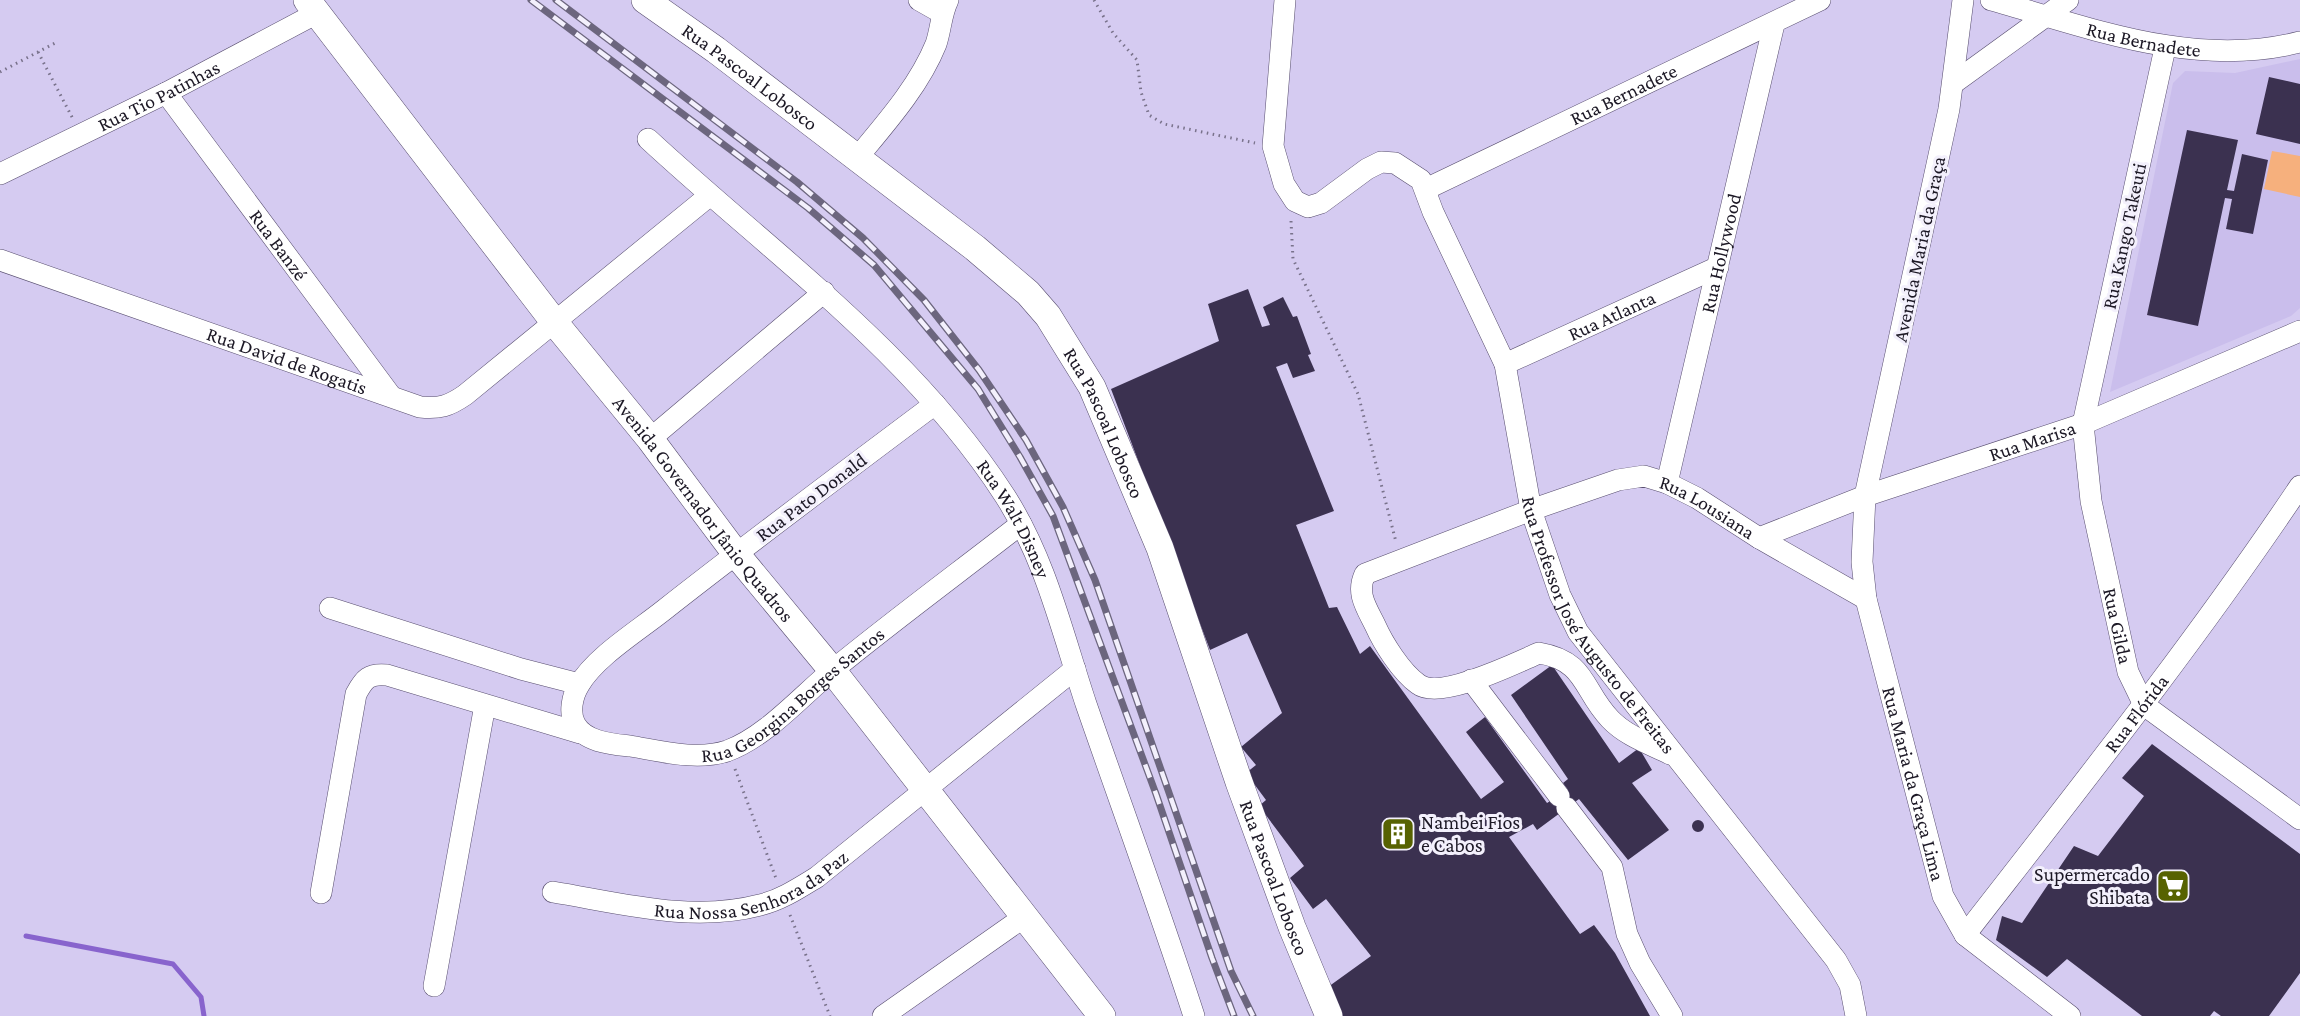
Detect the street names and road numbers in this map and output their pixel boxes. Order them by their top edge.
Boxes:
street label: Rua Bernadete [2084,17,2202,61]
street label: Rua Pascoal Lobosco [678,19,822,135]
street label: Rua Tio Patinhas [94,56,224,136]
street label: Rua Bernadete [1566,59,1681,129]
street label: Avenida Maria da Graça [1889,154,1950,344]
street label: Rua Kango Takeuti [2098,161,2151,311]
street label: Rua Hollywood [1696,191,1745,315]
street label: Rua Banzé [245,205,312,285]
street label: Rua Atlanta [1564,286,1659,345]
street label: Rua David de Rogatis [204,322,370,399]
street label: Rua Pascoal Lobosco [1059,344,1149,501]
street label: Avenida Governador Jânio Quadros [608,392,798,626]
street label: Rua Marisa [1986,416,2078,465]
street label: Rua Pato Donald [751,448,871,546]
street label: Rua Walt Disney [973,455,1055,582]
street label: Rua Lousiana [1657,470,1759,543]
street label: Rua Professor José Augusto de Freitas [1518,495,1680,758]
street label: Rua Gilda [2099,586,2137,666]
street label: Rua Georgina Borges Santos [700,622,888,766]
street label: Rua Flórida [2100,670,2173,757]
street label: Rua Maria da Graça Lima [1878,684,1950,883]
street label: Rua Pascoal Lobosco [1236,797,1313,958]
street label: Rua Nossa Senhora da Paz [653,846,852,923]

